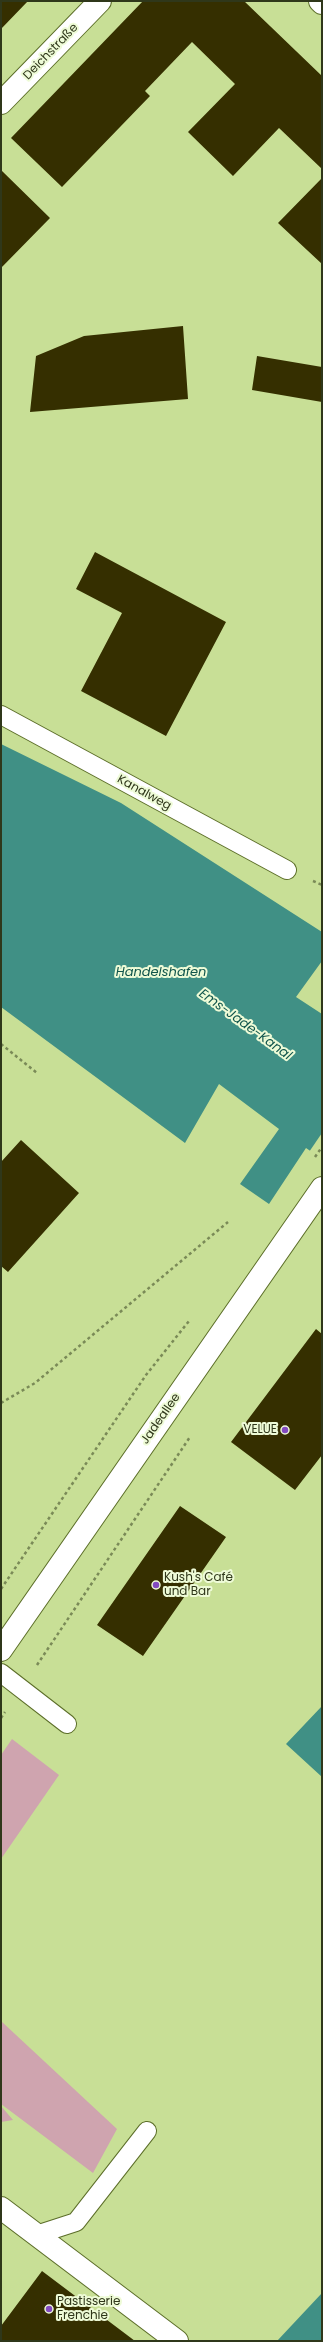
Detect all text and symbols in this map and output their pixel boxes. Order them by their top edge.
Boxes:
street label: Deichstraße [21,21,81,83]
street label: Kanalweg [115,772,173,814]
water label: Handelshafen [116,965,206,981]
water label: Ems-Jade-Kanal [196,986,294,1064]
street label: Jadeallee [138,1391,184,1447]
place label: VELUE [243,1423,277,1437]
marker: VELUE [280,1425,290,1435]
place label: Kush's Café und Bar [164,1571,233,1599]
marker: Kush's Café und Bar [151,1580,161,1590]
place label: Pastisserie Frenchie [57,2295,120,2323]
marker: Pastisserie Frenchie [44,2304,54,2314]

